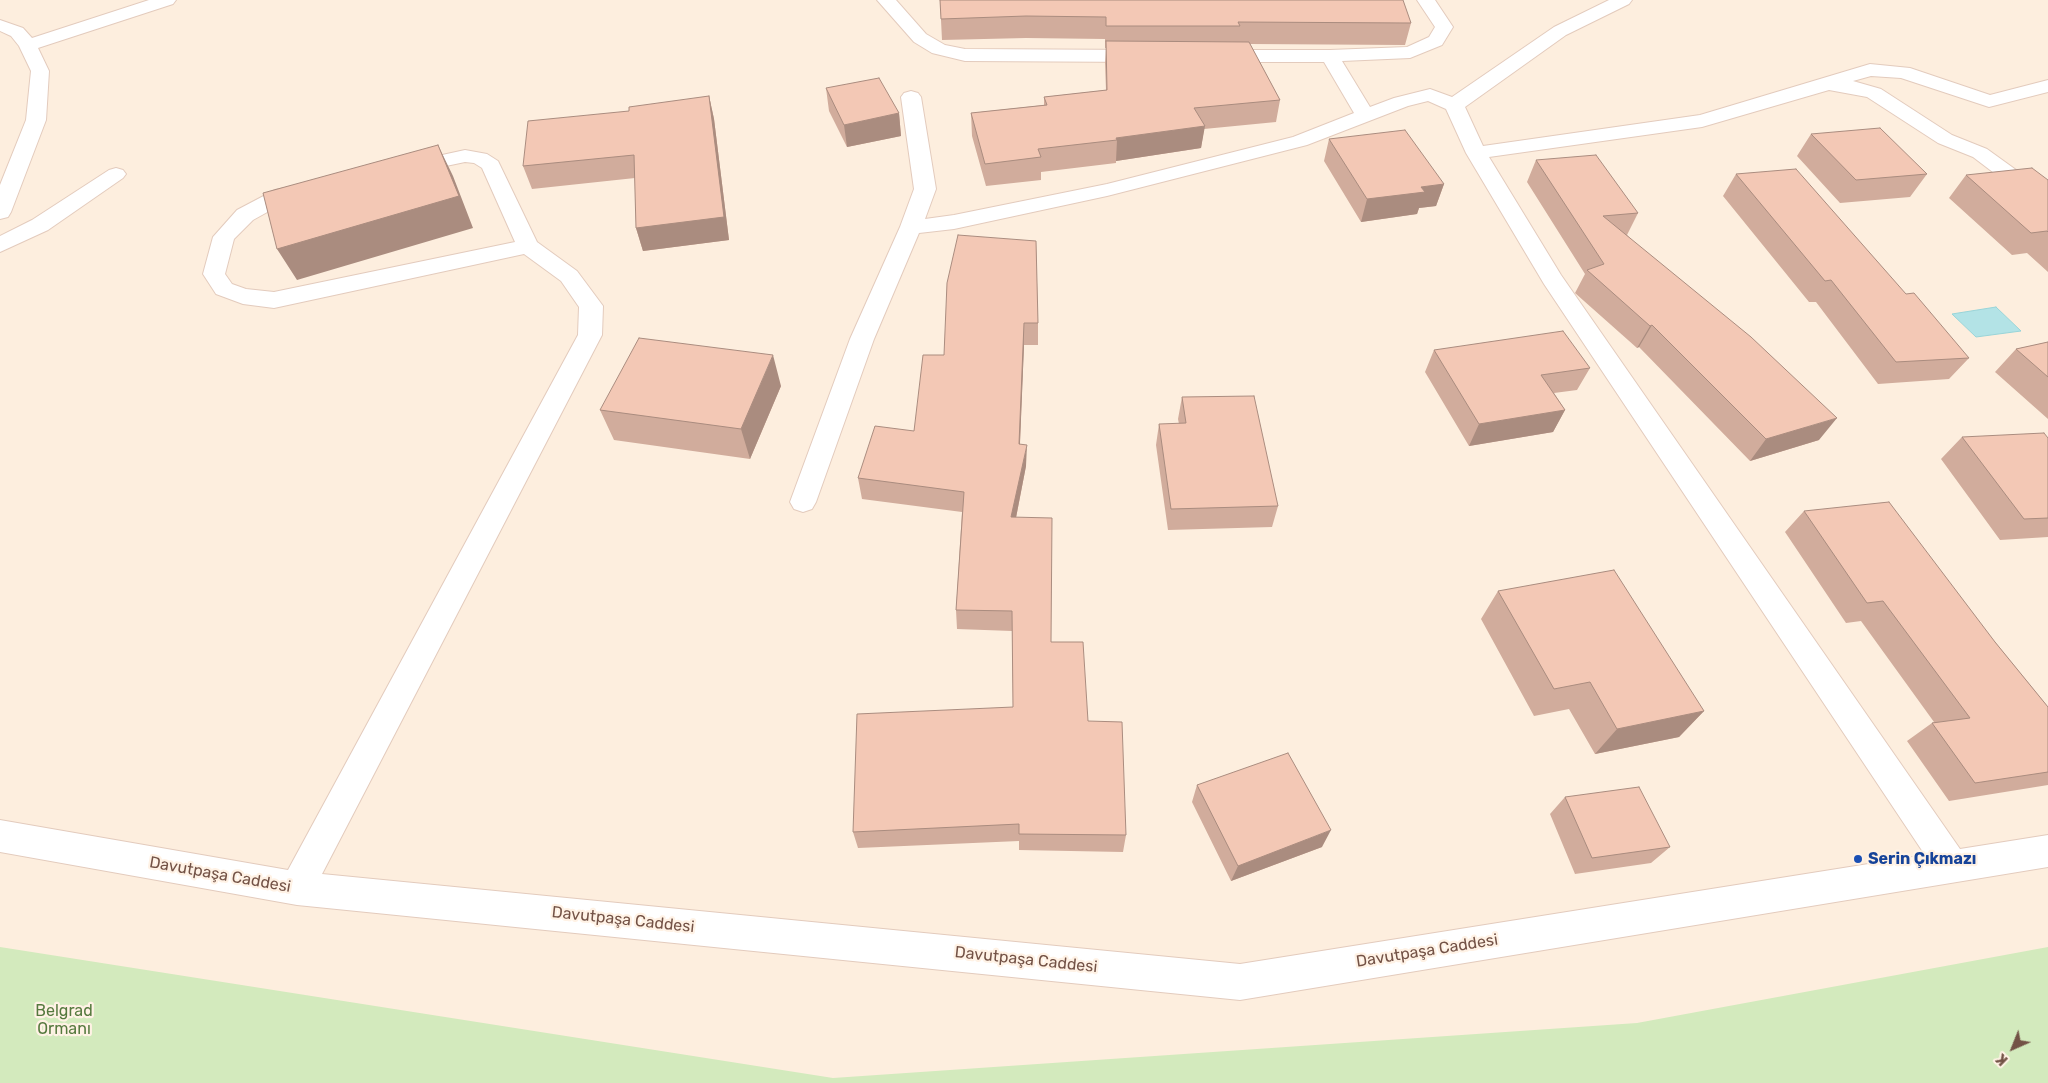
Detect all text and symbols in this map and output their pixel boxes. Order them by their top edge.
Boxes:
place label: Serin Çıkmazı [1868,849,1976,869]
street label: Davutpaşa Caddesi [148,853,292,897]
marker: Serin Çıkmazı [1852,853,1864,865]
street label: Davutpaşa Caddesi [551,903,695,937]
street label: Davutpaşa Caddesi [1355,930,1499,972]
street label: Davutpaşa Caddesi [954,943,1098,977]
park label: Belgrad Ormanı [35,1001,93,1039]
north arrow [1988,1023,2038,1073]
text: K [1993,1050,2011,1068]

